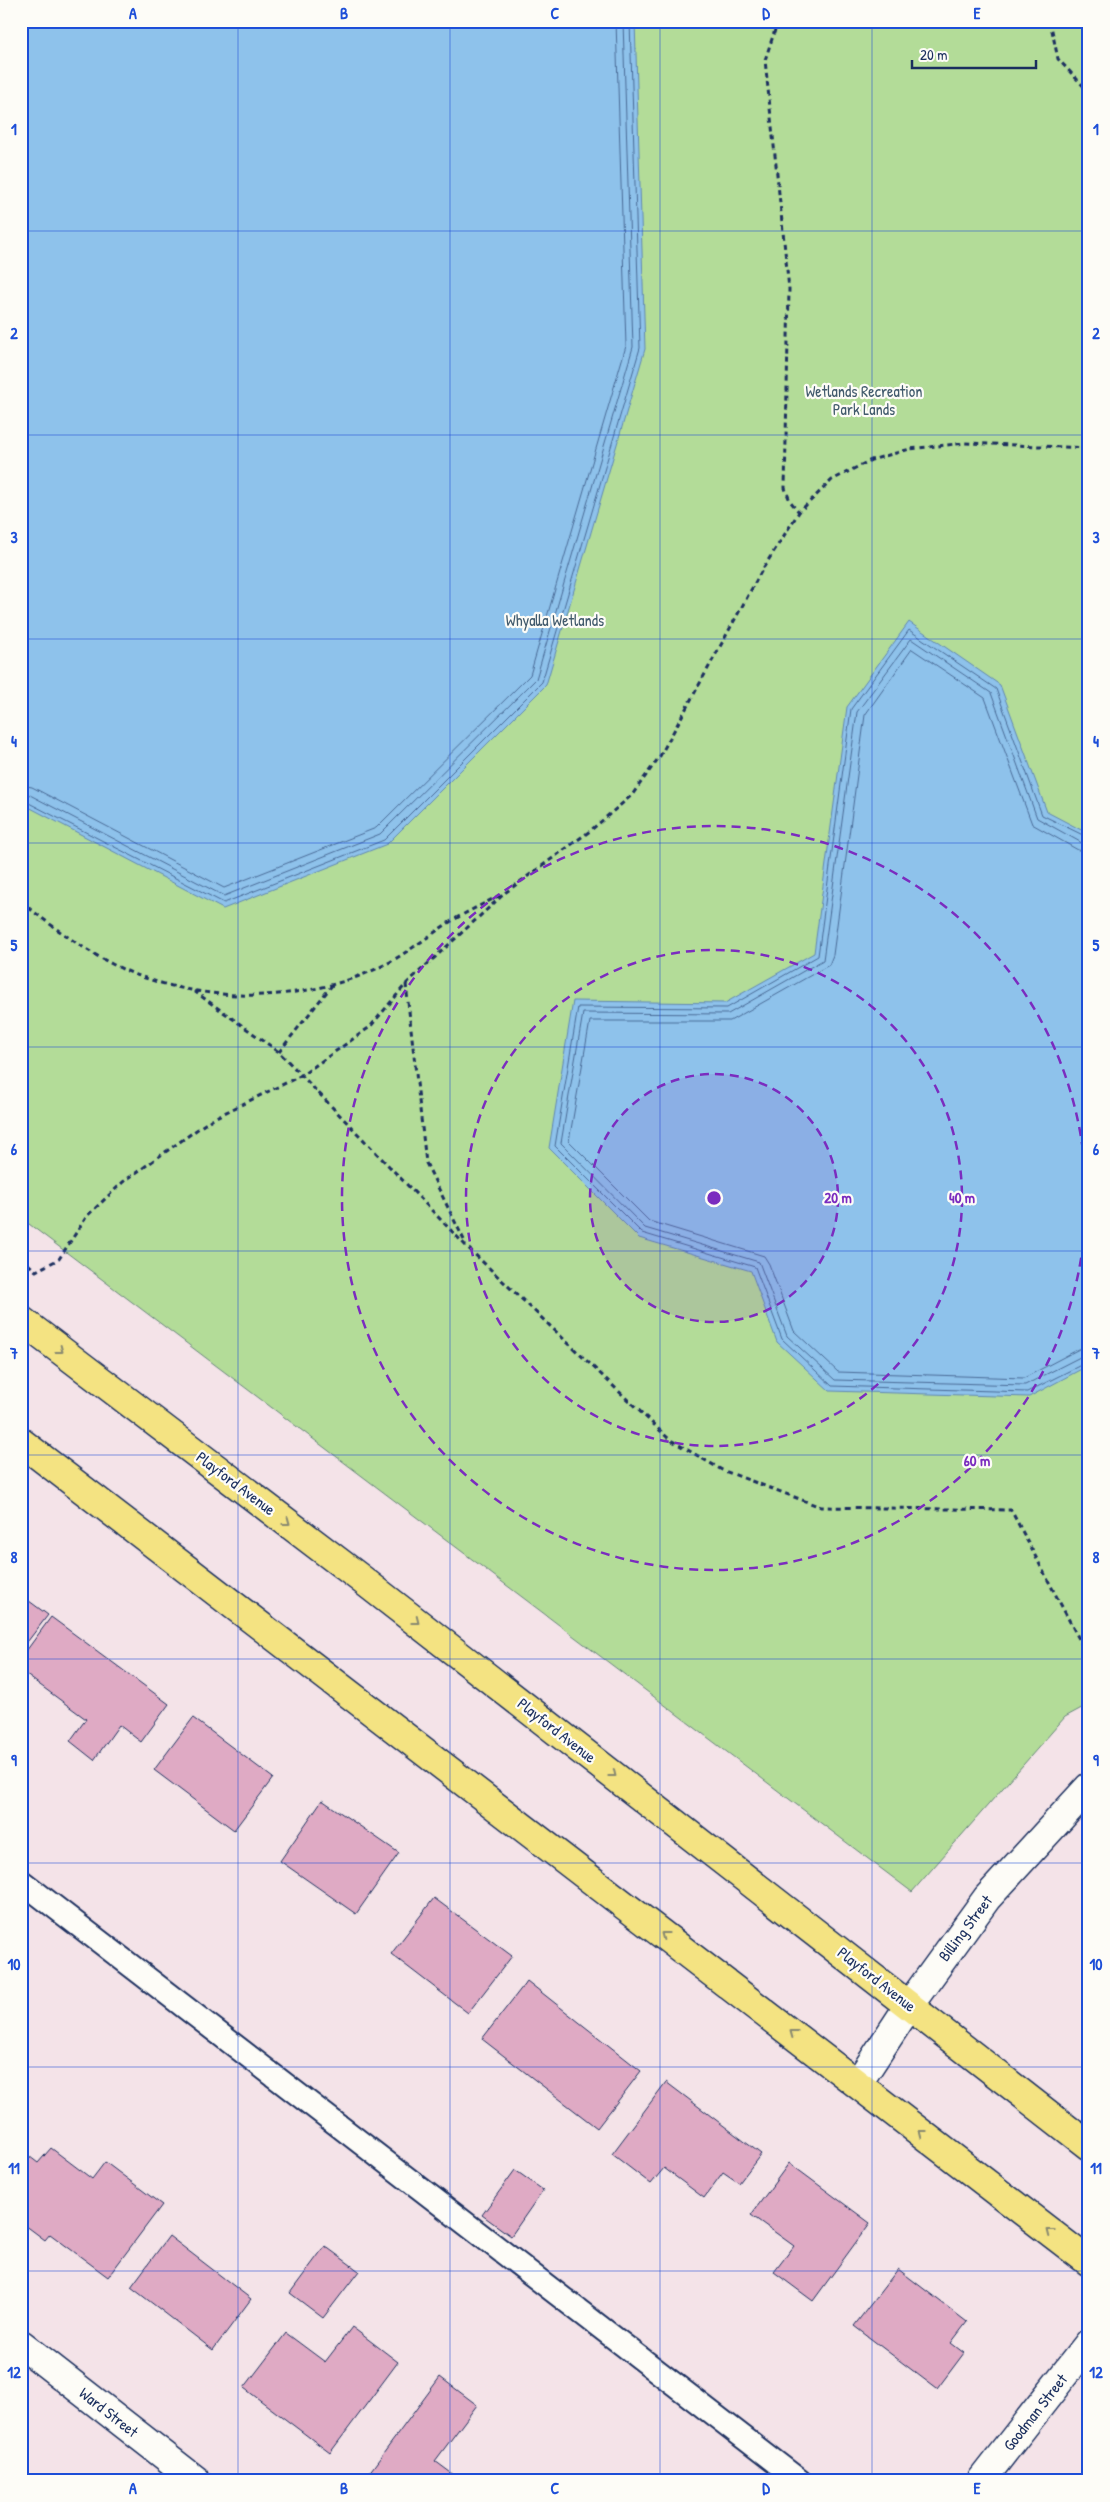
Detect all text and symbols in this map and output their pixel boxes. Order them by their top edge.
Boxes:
text: A [129,2,137,24]
text: B [340,2,348,24]
text: C [551,2,560,24]
text: D [762,2,770,24]
text: E [973,2,981,24]
scale bar [912,38,1036,70]
text: 20 m [920,44,947,65]
text: 1 [11,118,17,140]
text: 1 [1093,118,1099,140]
text: 2 [10,322,18,344]
text: 2 [1092,322,1100,344]
park label: Wetlands Recreation Park Lands [806,380,922,420]
text: 3 [10,526,18,548]
text: 3 [1092,526,1100,548]
park label: Whyalla Wetlands [506,609,604,631]
text: 4 [11,730,17,752]
text: 4 [1093,730,1099,752]
text: 5 [11,934,18,956]
text: 5 [1093,934,1100,956]
text: 6 [11,1138,18,1160]
text: 6 [1093,1138,1100,1160]
text: 20 m [824,1187,852,1208]
text: 40 m [949,1187,975,1208]
centre of rings [705,1189,723,1207]
text: 7 [9,1342,18,1364]
text: 7 [1091,1342,1100,1364]
one-way arrow [54,1344,64,1353]
street label: Playford Avenue [192,1446,281,1520]
text: 60 m [964,1450,990,1471]
one-way arrow [281,1516,291,1525]
text: 8 [11,1546,18,1568]
text: 8 [1093,1546,1100,1568]
one-way arrow [410,1615,420,1624]
street label: Playford Avenue [513,1692,601,1768]
text: 9 [11,1749,17,1771]
text: 9 [1093,1749,1099,1771]
one-way arrow [608,1769,617,1778]
street label: Billing Street [933,1890,997,1966]
one-way arrow [661,1932,670,1940]
street label: Playford Avenue [833,1941,921,2017]
text: 10 [8,1953,20,1975]
text: 10 [1090,1953,1102,1975]
one-way arrow [790,2031,799,2039]
one-way arrow [919,2130,928,2138]
text: 11 [8,2157,20,2179]
text: 11 [1090,2157,1102,2179]
one-way arrow [1046,2229,1056,2238]
text: 12 [7,2361,21,2383]
text: 12 [1089,2361,1103,2383]
street label: Goodman Street [998,2369,1072,2455]
street label: Ward Street [75,2382,144,2442]
text: A [129,2477,137,2499]
text: B [340,2477,348,2499]
text: C [551,2477,560,2499]
text: D [762,2477,770,2499]
text: E [973,2477,981,2499]

